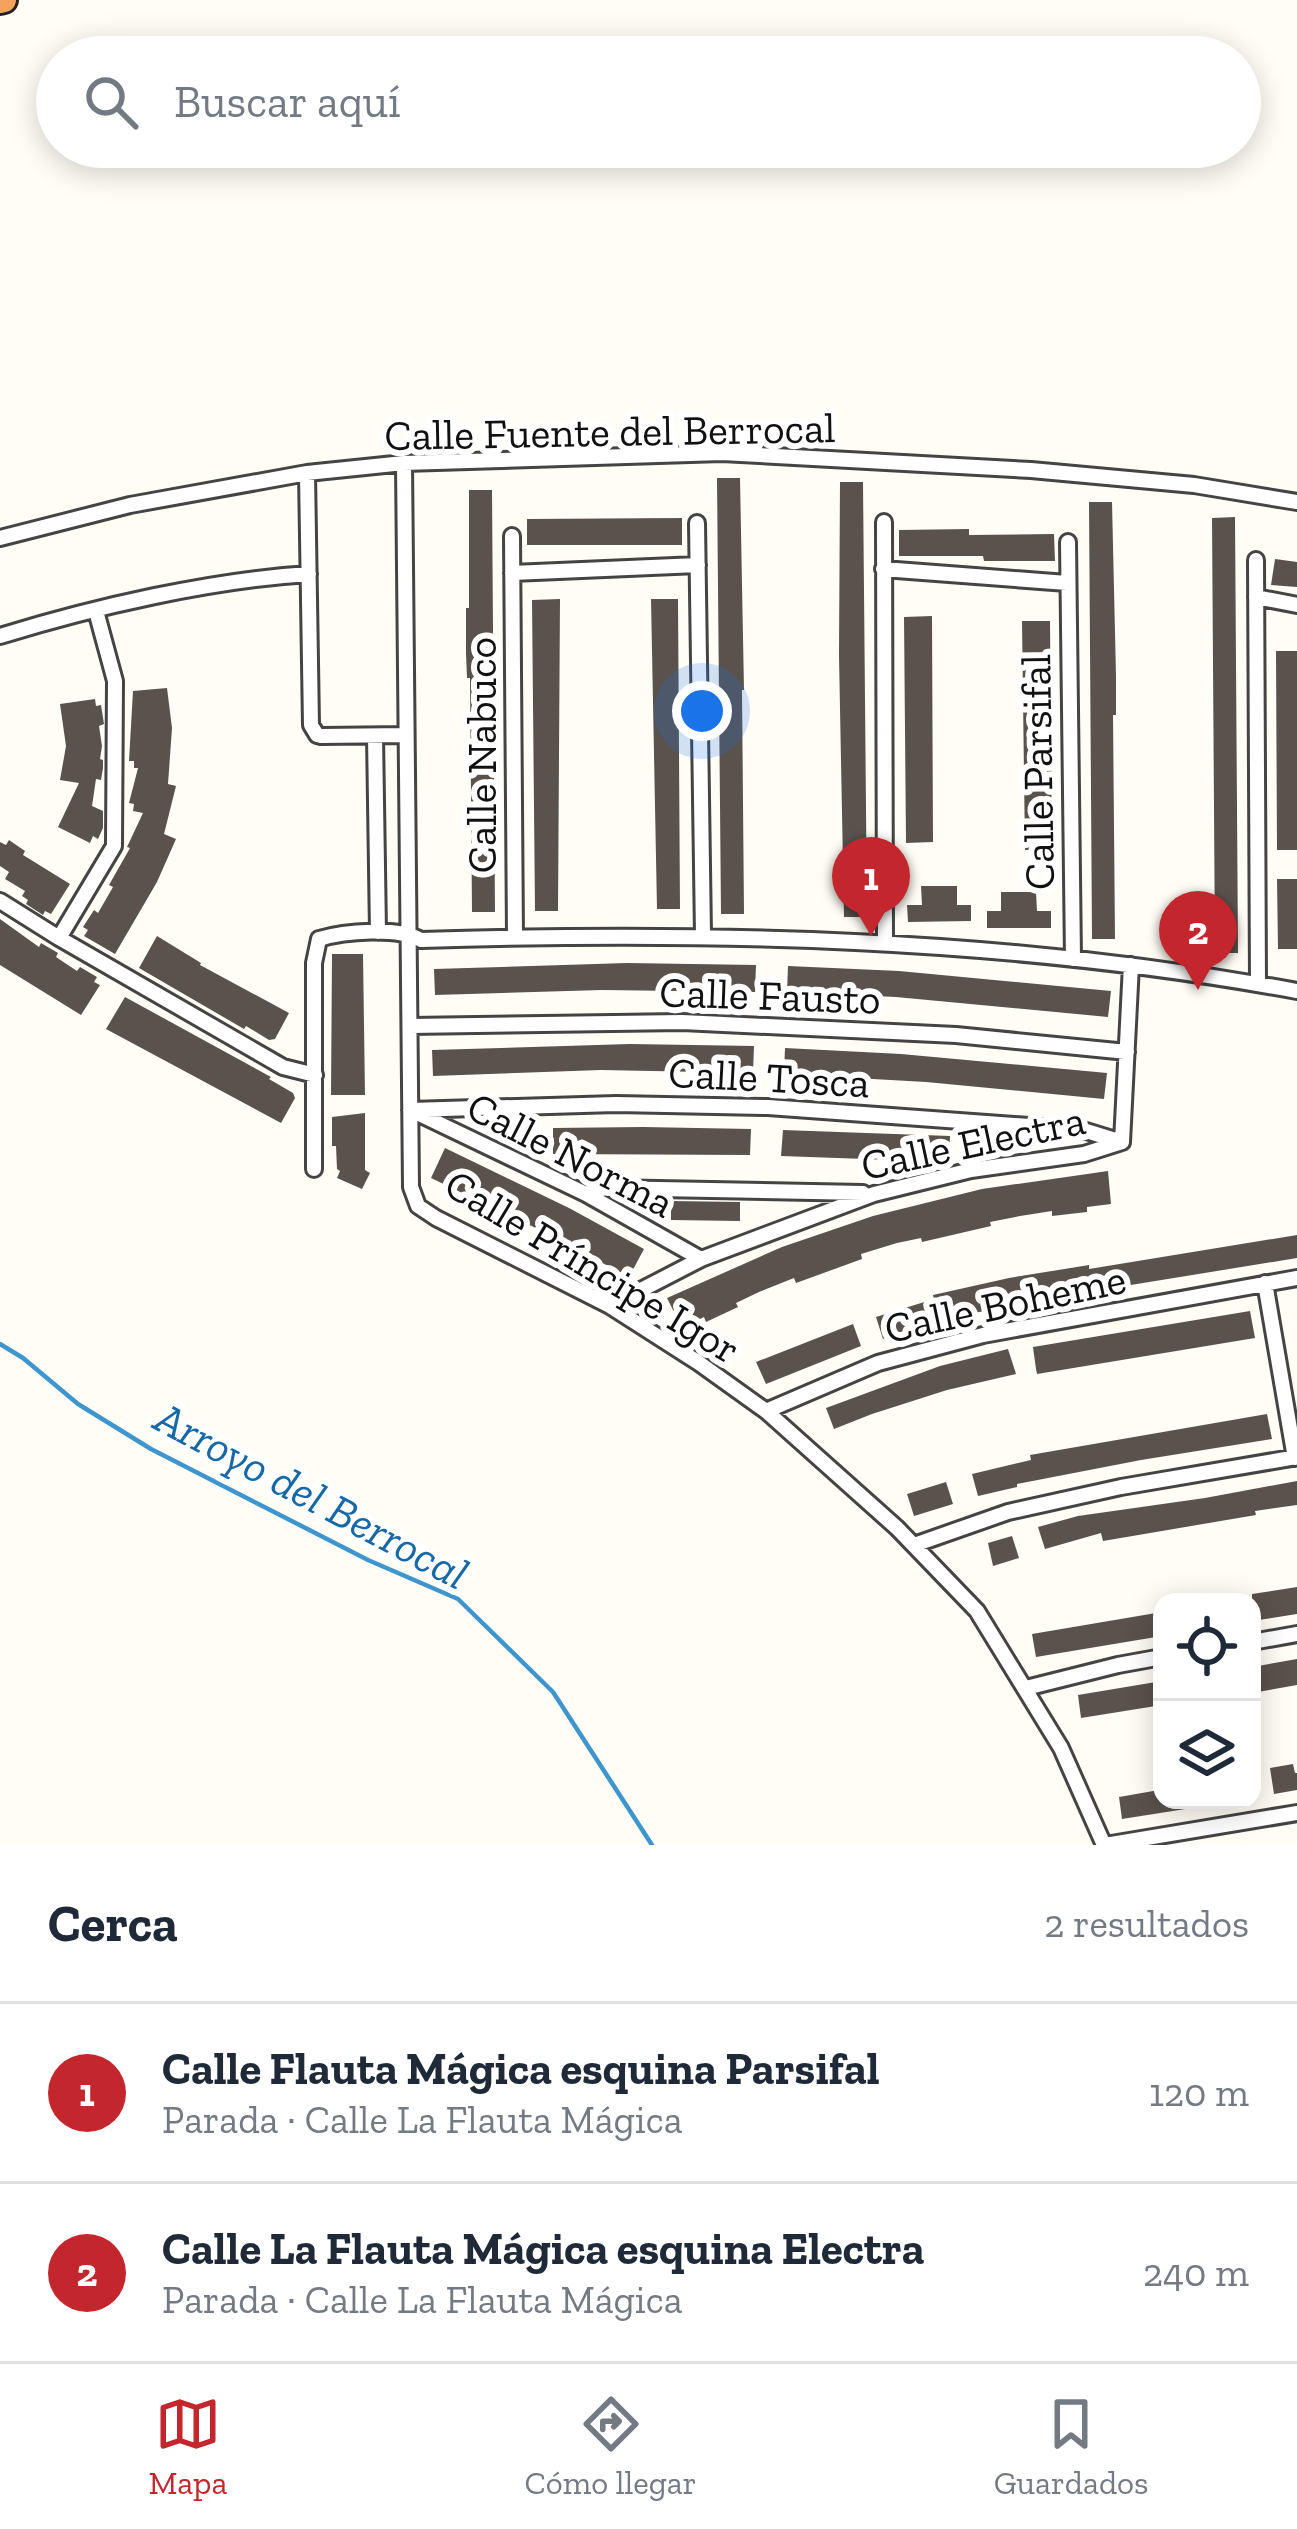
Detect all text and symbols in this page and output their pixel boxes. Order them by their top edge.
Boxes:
search box [36,36,1261,168]
icon: search [78,69,144,135]
text: Buscar aquí [174,75,401,129]
street label: Calle Fuente del Berrocal [384,402,836,461]
street label: Calle Nabuco [456,637,507,873]
street label: Calle Parsifal [1010,654,1065,890]
your location [672,681,732,741]
pin: 1 [832,837,910,936]
pin: 2 [1159,891,1237,990]
street label: Calle Fausto [659,966,881,1025]
street label: Calle Tosca [667,1047,871,1108]
street label: Calle Norma [459,1081,683,1228]
street label: Calle Electra [857,1094,1090,1191]
street label: Calle Príncipe Igor [436,1158,749,1375]
street label: Calle Boheme [880,1253,1130,1354]
water label: Arroyo del Berrocal [144,1390,478,1601]
map controls [1153,1593,1261,1809]
button: locate [1153,1593,1261,1701]
button: layers [1153,1701,1261,1809]
text: Cerca [48,1893,178,1954]
text: 2 resultados [1044,1900,1249,1947]
text: Calle Flauta Mágica esquina Parsifal [162,2042,880,2096]
text: 1 [79,2069,95,2116]
text: 120 m [1149,2069,1249,2116]
text: Parada · Calle La Flauta Mágica [162,2096,683,2143]
text: Calle La Flauta Mágica esquina Electra [162,2222,924,2276]
text: 2 [77,2249,97,2296]
text: 240 m [1143,2249,1249,2296]
text: Parada · Calle La Flauta Mágica [162,2276,683,2323]
tab: Mapa [149,2391,227,2502]
tab: Cómo llegar [525,2391,697,2502]
tab: Guardados [994,2391,1148,2502]

